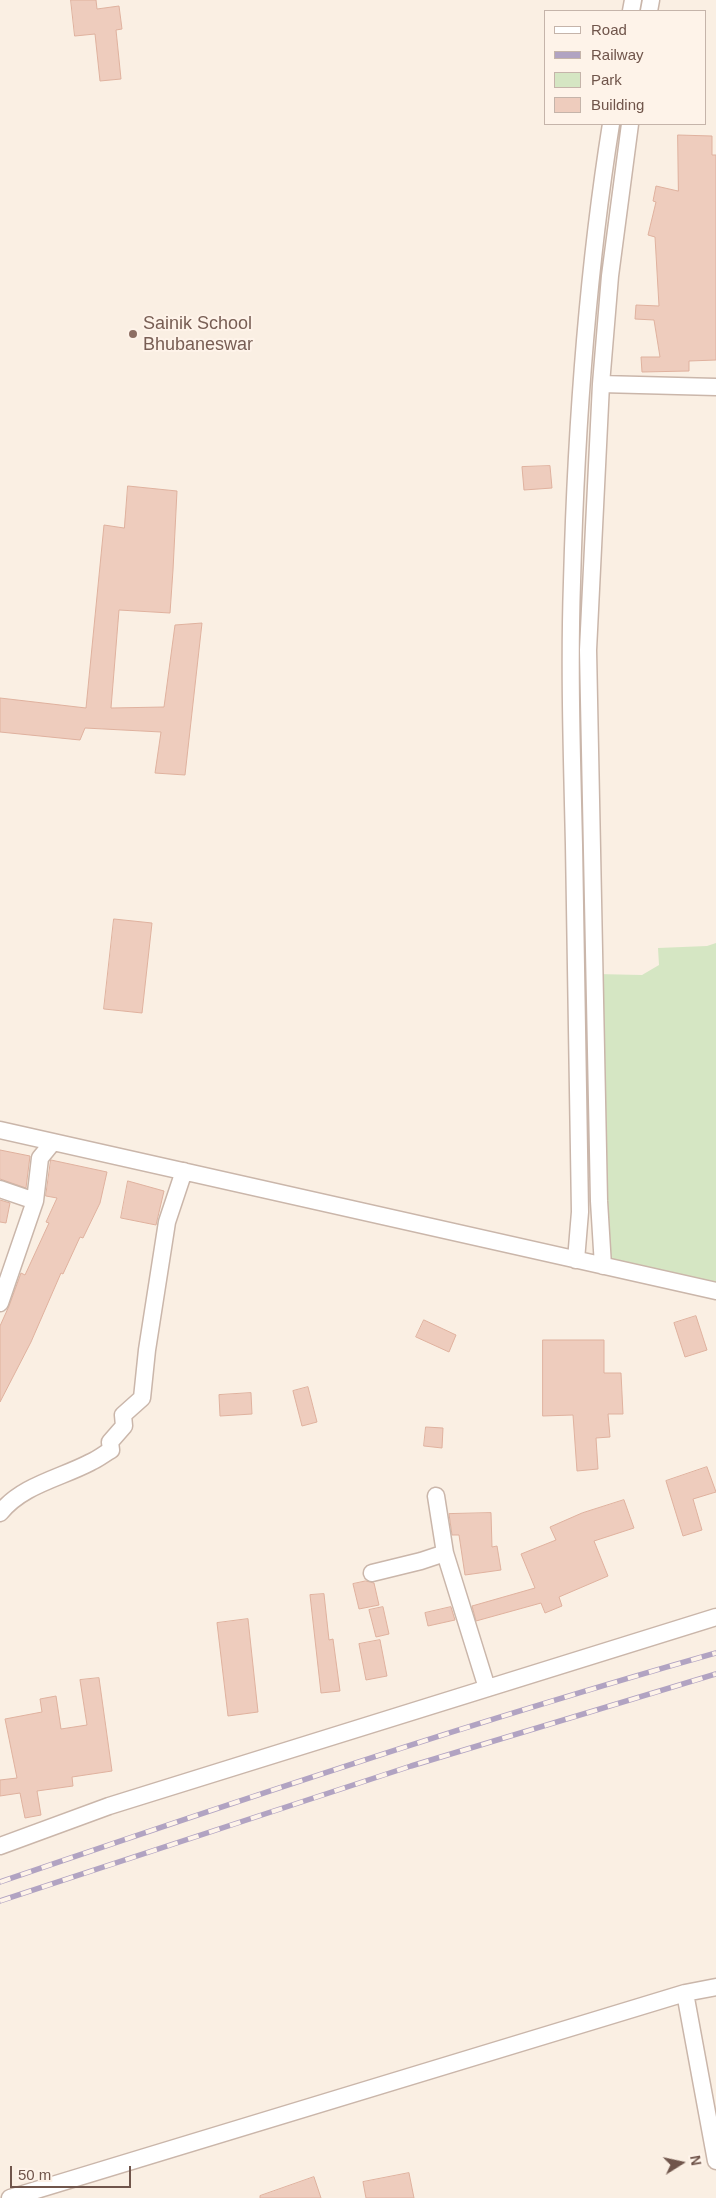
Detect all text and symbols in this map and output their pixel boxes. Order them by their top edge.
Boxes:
legend [544,10,706,125]
text: Road [591,21,627,38]
text: Railway [591,46,644,63]
text: Park [591,71,622,88]
text: Building [591,96,644,113]
place label: Sainik School Bhubaneswar [143,313,253,356]
marker: Sainik School Bhubaneswar [127,328,139,340]
north arrow [656,2138,706,2188]
text: N [687,2154,705,2167]
scale bar [12,2156,134,2188]
text: 50 m [18,2166,51,2183]

